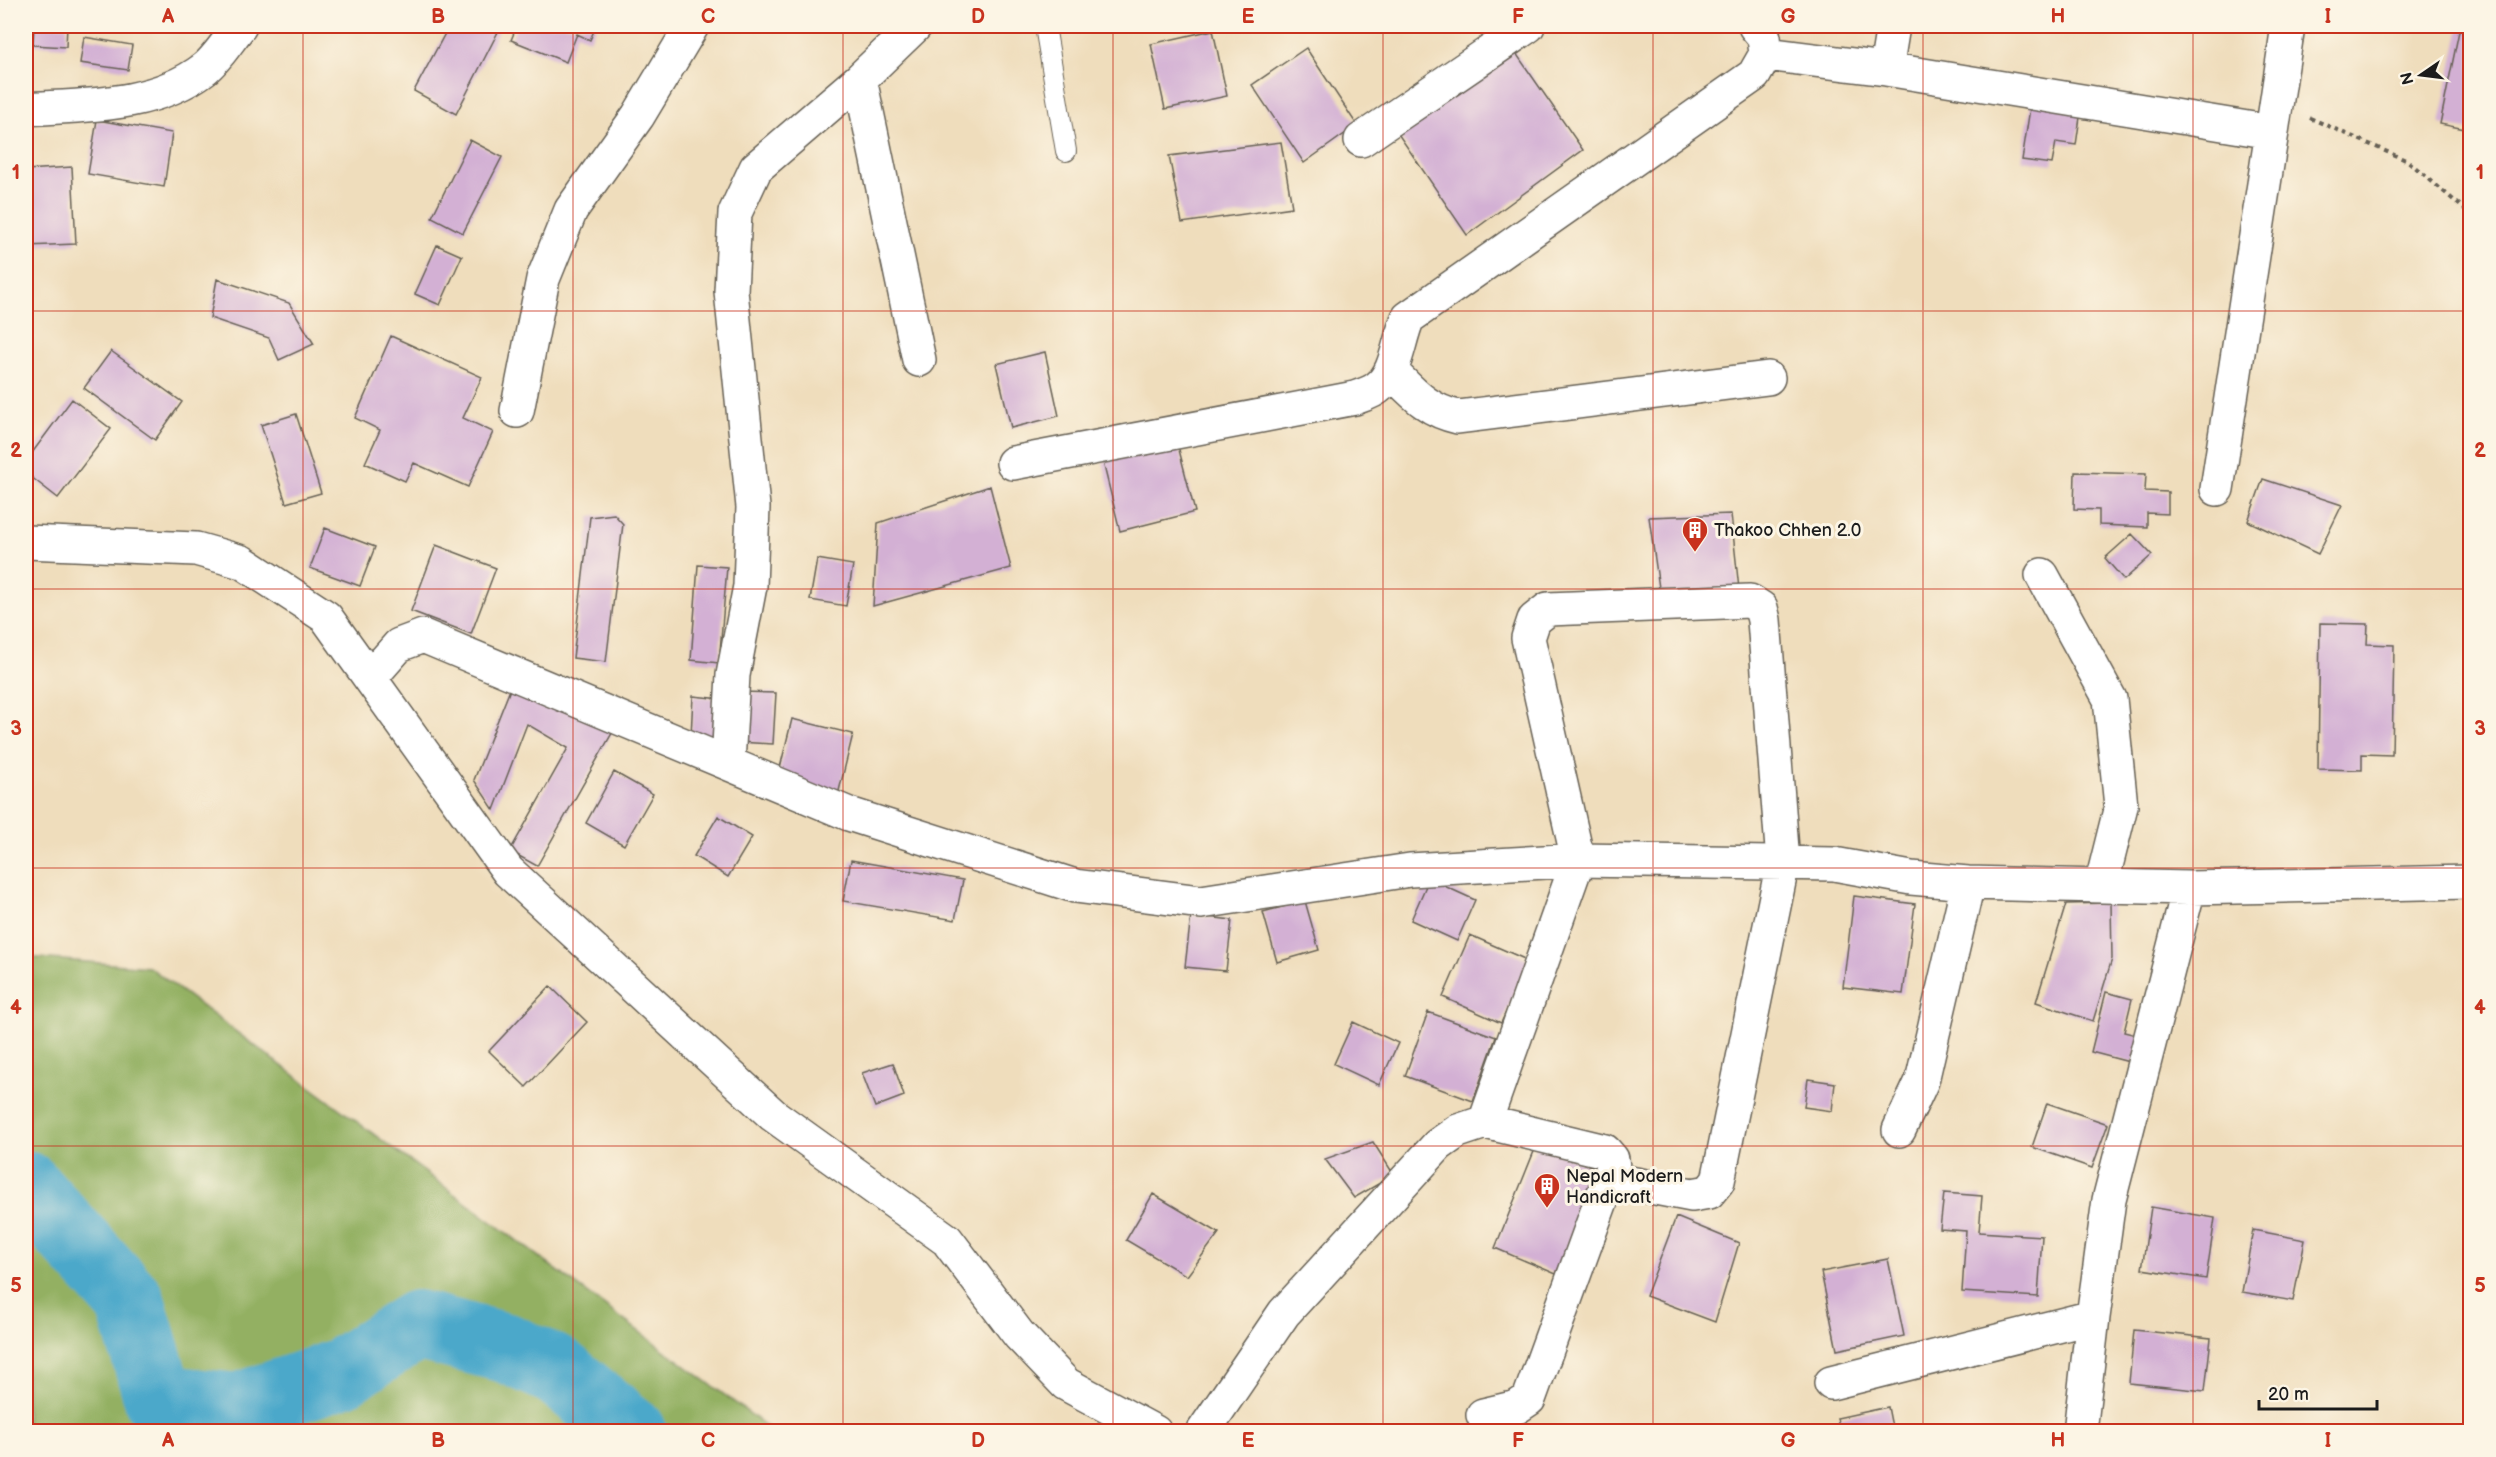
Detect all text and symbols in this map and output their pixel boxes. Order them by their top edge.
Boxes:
text: A [161,5,175,29]
text: B [431,5,445,29]
text: C [701,5,715,29]
text: D [971,5,985,29]
text: E [1242,5,1255,29]
text: F [1512,5,1524,29]
text: G [1781,5,1796,29]
text: H [2051,5,2065,29]
text: I [2325,5,2331,29]
north arrow [2391,45,2451,105]
text: N [2397,70,2419,86]
text: 1 [12,161,20,185]
text: 1 [2476,161,2484,185]
text: 2 [10,439,22,463]
text: 2 [2474,439,2486,463]
building icon: Thakoo Chhen 2.0 [1680,515,1710,553]
place label: Thakoo Chhen 2.0 [1714,520,1861,541]
text: 3 [10,717,22,741]
text: 3 [2474,717,2486,741]
text: 4 [10,996,22,1020]
text: 4 [2474,996,2486,1020]
place label: Nepal Modern Handicraft [1566,1166,1683,1208]
building icon: Nepal Modern Handicraft [1532,1171,1562,1209]
text: 5 [10,1274,22,1298]
text: 5 [2474,1274,2486,1298]
scale bar [2259,1373,2378,1411]
text: 20 m [2268,1384,2309,1405]
text: A [161,1429,175,1453]
text: B [431,1429,445,1453]
text: C [701,1429,715,1453]
text: D [971,1429,985,1453]
text: E [1242,1429,1255,1453]
text: F [1512,1429,1524,1453]
text: G [1781,1429,1796,1453]
text: H [2051,1429,2065,1453]
text: I [2325,1429,2331,1453]

